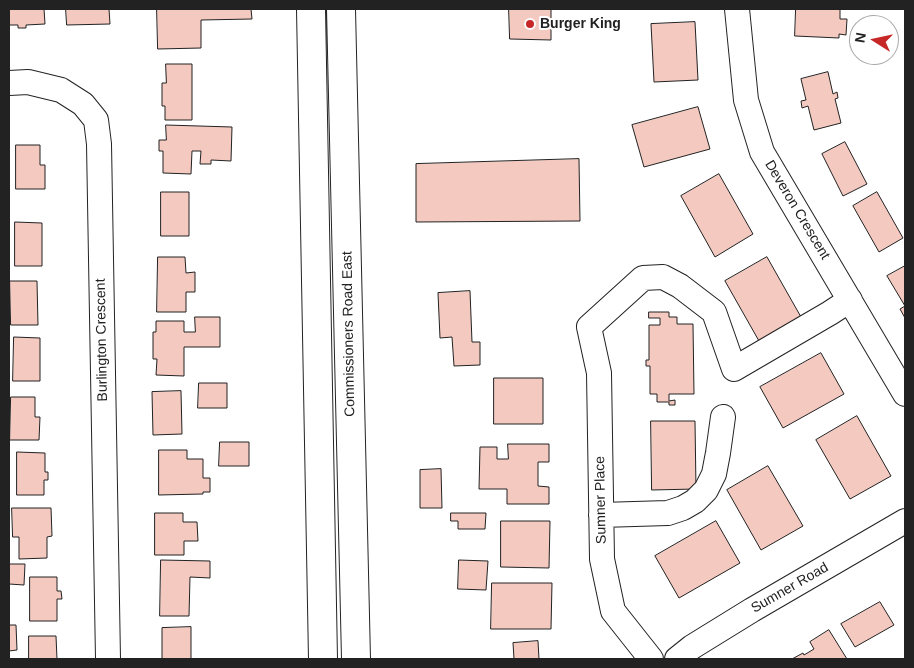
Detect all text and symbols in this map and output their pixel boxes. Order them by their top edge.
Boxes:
north arrow [849,15,899,65]
place label: Burger King [540,16,621,32]
marker: Burger King [524,18,536,30]
text: N [851,31,869,44]
street label: Deveron Crescent [761,157,833,263]
street label: Commissioners Road East [339,251,359,417]
street label: Burlington Crescent [93,278,111,402]
street label: Sumner Place [592,456,610,544]
street label: Sumner Road [748,559,832,617]

